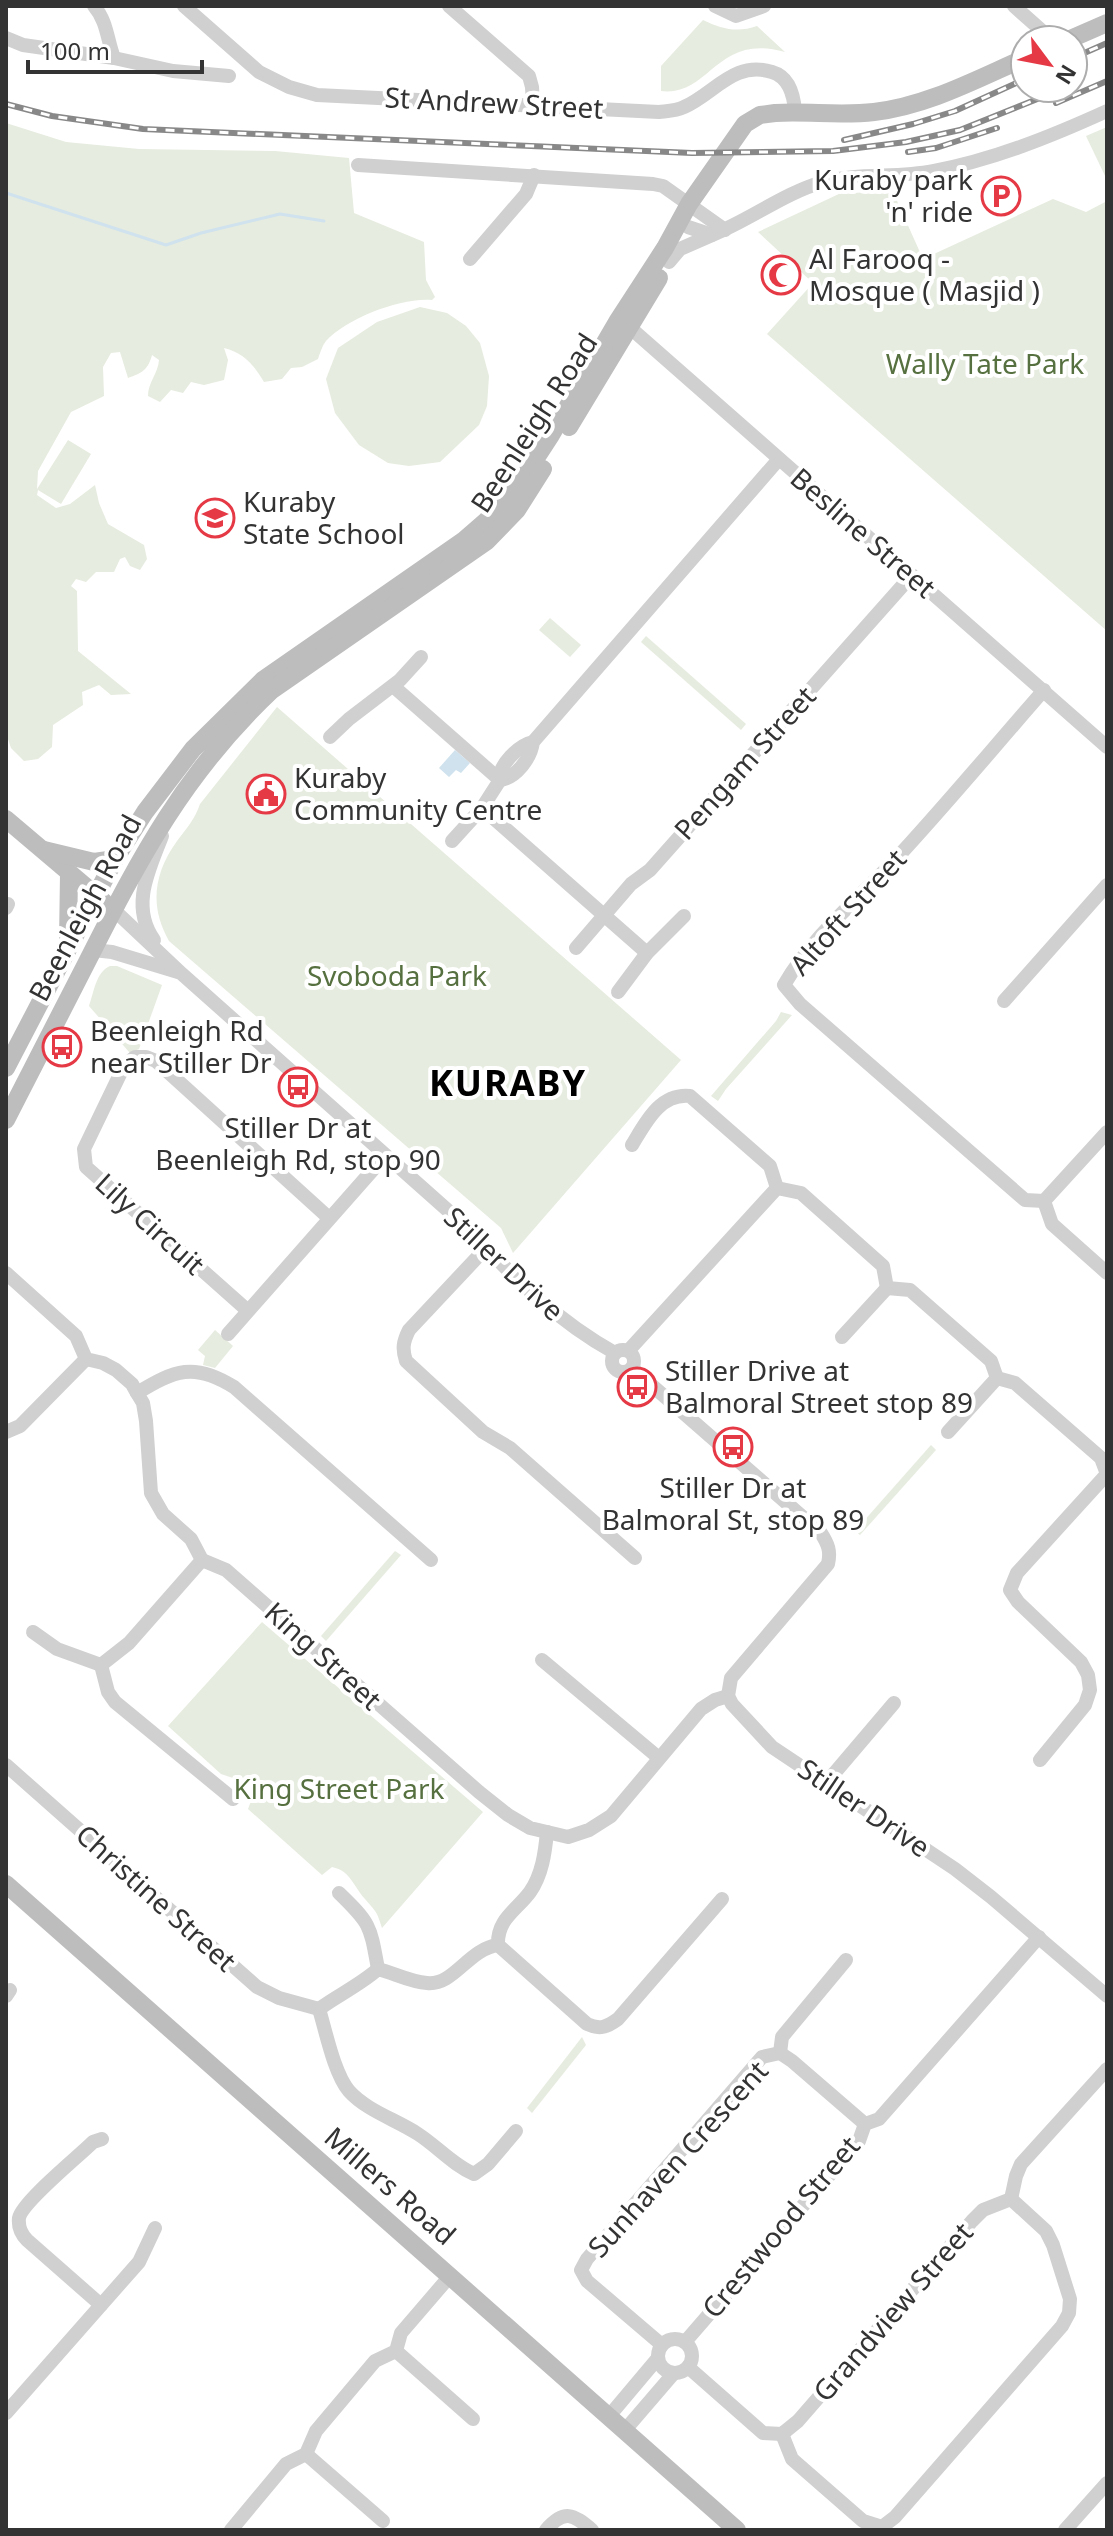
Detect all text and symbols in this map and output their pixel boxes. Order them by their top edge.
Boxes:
scale bar [28,24,202,74]
north arrow [1009,24,1089,104]
text: 100 m [40,34,110,67]
text: N [1049,60,1084,91]
street label: St Andrew Street [384,77,604,127]
place label: Kuraby park 'n' ride [814,160,973,230]
parking icon: Kuraby park 'n' ride [980,175,1022,217]
place label: Al Farooq - Mosque ( Masjid ) [809,239,1040,309]
mosque icon: Al Farooq - Mosque ( Masjid ) [760,254,802,296]
street label: Beenleigh Road [461,326,605,519]
park label: Wally Tate Park [886,344,1084,382]
street label: Besline Street [783,459,944,606]
place label: Kuraby State School [243,482,405,552]
school or university icon: Kuraby State School [194,497,236,539]
street label: Pengam Street [665,677,823,847]
place label: Kuraby Community Centre [294,758,542,828]
public building icon: Kuraby Community Centre [245,773,287,815]
street label: Beenleigh Road [19,807,149,1008]
street label: Altoft Street [780,840,914,983]
park label: Svoboda Park [307,956,487,994]
place label: Beenleigh Rd near Stiller Dr [90,1011,272,1081]
bus stop icon: Beenleigh Rd near Stiller Dr [41,1026,83,1068]
district label: KURABY [429,1058,587,1107]
bus stop icon: Stiller Dr at Beenleigh Rd, stop 90 [277,1066,319,1108]
place label: Stiller Dr at Beenleigh Rd, stop 90 [155,1108,441,1178]
street label: Lily Circuit [88,1164,213,1282]
street label: Stiller Drive [436,1198,573,1329]
place label: Stiller Drive at Balmoral Street stop 89 [665,1351,973,1421]
bus stop icon: Stiller Drive at Balmoral Street stop 89 [616,1366,658,1408]
bus stop icon: Stiller Dr at Balmoral St, stop 89 [712,1426,754,1468]
place label: Stiller Dr at Balmoral St, stop 89 [602,1468,864,1538]
street label: King Street [257,1593,390,1718]
street label: Stiller Drive [791,1749,938,1865]
park label: King Street Park [234,1769,445,1807]
street label: Christine Street [68,1815,245,1979]
street label: Sunhaven Crescent [579,2052,776,2265]
street label: Millers Road [317,2118,464,2253]
street label: Crestwood Street [693,2127,868,2325]
street label: Grandview Street [804,2214,981,2409]

